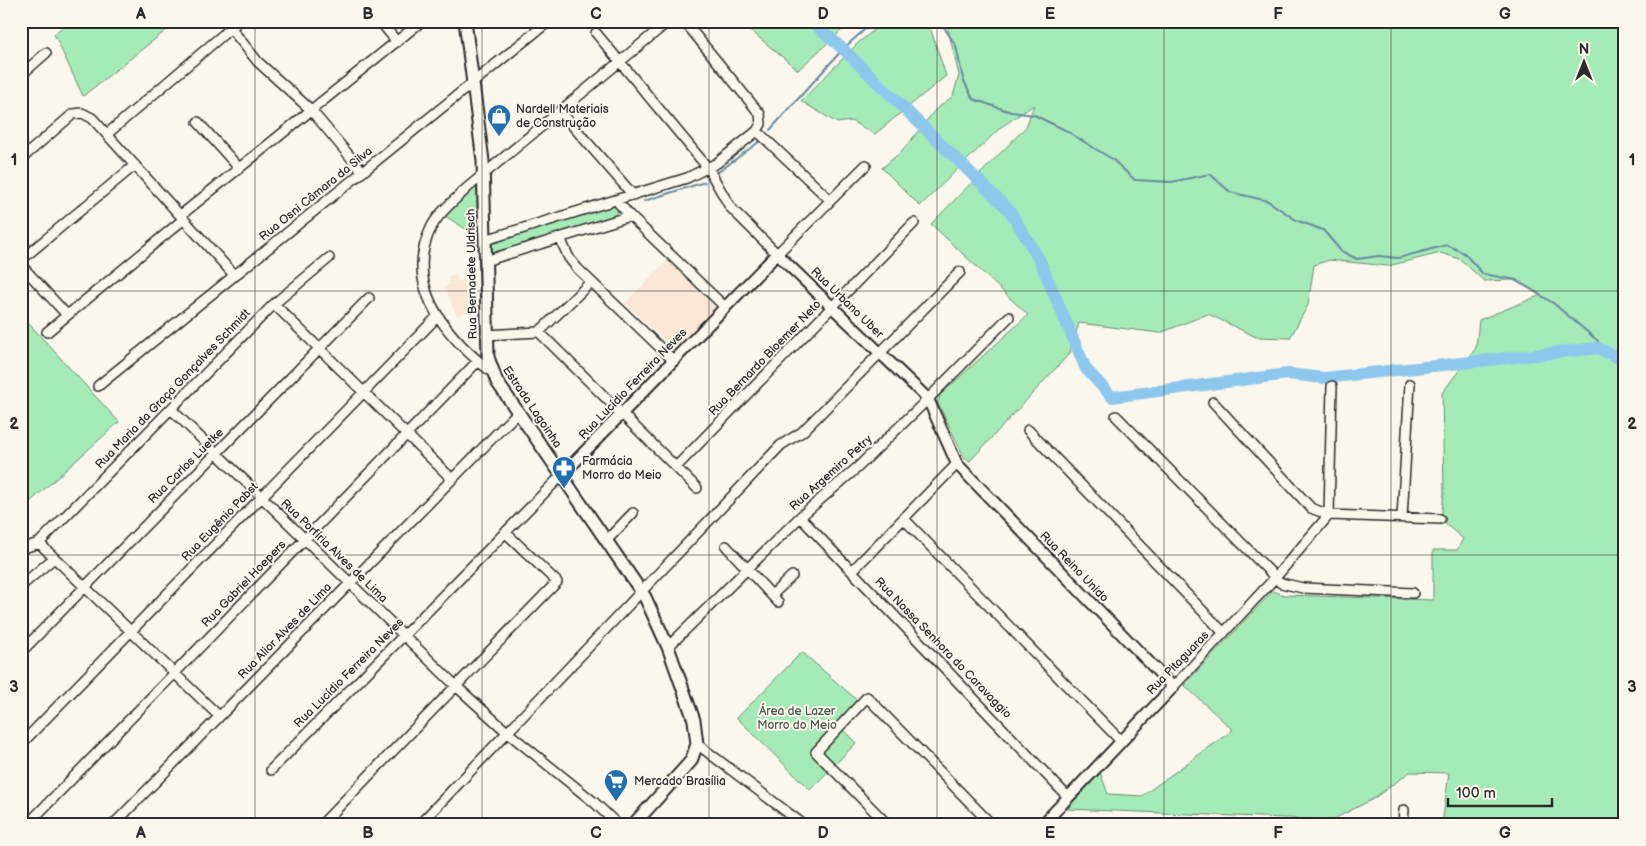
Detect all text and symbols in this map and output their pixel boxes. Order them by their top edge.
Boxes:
text: A [135,5,146,24]
text: B [362,5,374,24]
text: C [590,5,602,24]
text: D [817,5,829,24]
text: E [1045,5,1055,24]
text: F [1273,5,1283,24]
text: G [1499,5,1511,24]
north arrow [1558,38,1608,88]
text: N [1579,41,1589,58]
place label: Nardell Materiais de Construção [516,102,609,131]
shop icon: Nardell Materiais de Construção [486,103,512,137]
street label: Rua Osni Câmara da Silva [256,144,376,244]
text: 1 [11,151,17,170]
text: 1 [1629,151,1635,170]
street label: Rua Bernadete Uldrisch [463,208,481,339]
street label: Rua Urbano Uber [807,264,887,342]
street label: Rua Bernardo Bloemer Neto [706,297,824,419]
street label: Rua Maria da Graça Gonçalves Schmidt [92,306,254,472]
street label: Rua Lucídio Ferreira Neves [576,325,690,443]
street label: Estrada Lagoinha [499,363,565,451]
text: 2 [9,415,19,434]
text: 2 [1627,415,1637,434]
street label: Rua Carlos Luetke [145,425,227,507]
street label: Rua Argemiro Petry [787,432,876,514]
place label: Farmácia Morro do Meio [582,454,662,483]
pharmacy icon: Farmácia Morro do Meio [551,455,577,489]
street label: Rua Eugênio Pabst [179,479,262,564]
street label: Rua Porfíria Alves de Lima [277,496,391,606]
street label: Rua Reino Unido [1036,528,1112,606]
street label: Rua Gabriel Hoepers [199,537,289,631]
street label: Rua Nossa Senhora do Caravaggio [871,574,1015,722]
street label: Rua Alior Alves de Lima [235,580,335,682]
street label: Rua Lucídio Ferreira Neves [291,615,407,731]
street label: Rua Pitaguaras [1144,628,1212,698]
text: 3 [9,678,19,697]
text: 3 [1627,678,1637,697]
park label: Área de Lazer Morro do Meio [757,702,837,733]
supermarket icon: Mercado Brasília [603,768,629,802]
place label: Mercado Brasília [634,774,726,789]
scale bar [1448,776,1552,808]
text: 100 m [1456,784,1496,803]
text: A [135,824,146,843]
text: B [362,824,374,843]
text: C [590,824,602,843]
text: D [817,824,829,843]
text: E [1045,824,1055,843]
text: F [1273,824,1283,843]
text: G [1499,824,1511,843]

